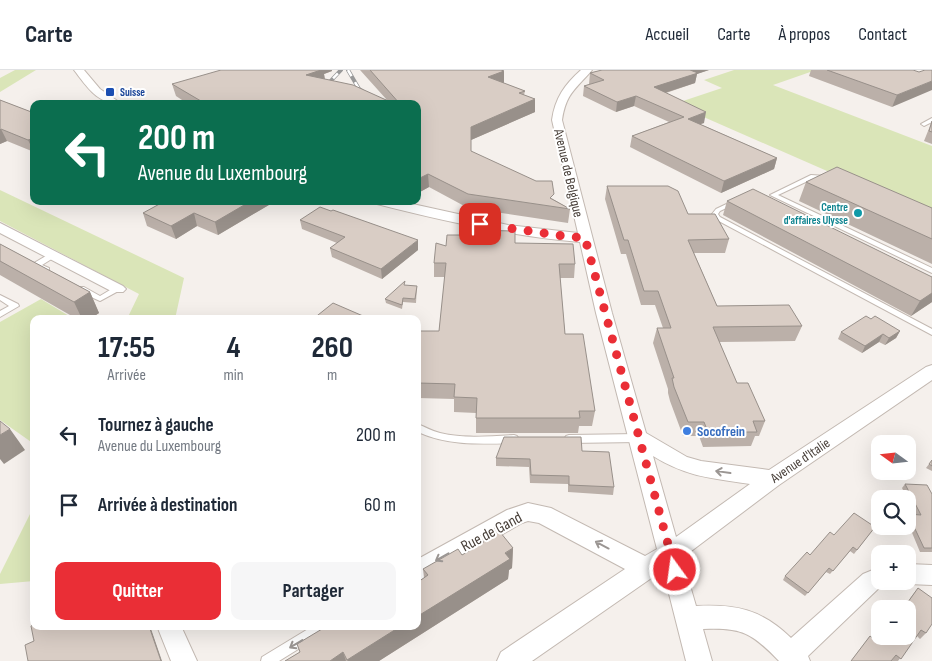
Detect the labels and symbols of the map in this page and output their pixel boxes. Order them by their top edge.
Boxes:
marker: Suisse [104,86,116,98]
place label: Suisse [120,86,145,99]
street label: Avenue de Belgique [550,126,587,219]
place label: Centre d'affaires Ulysse [784,201,848,227]
pin [459,203,501,245]
marker: Centre d'affaires Ulysse [852,207,864,219]
place label: Socofrein [697,423,745,440]
marker: Socofrein [681,425,693,437]
street label: Avenue d'Italie [766,434,833,487]
north arrow [871,435,916,480]
one-way arrow [716,467,732,477]
street label: Rue de Gand [458,508,525,556]
one-way arrow [595,540,610,550]
position arrow [648,543,700,595]
one-way arrow [435,553,450,563]
one-way arrow [290,639,304,649]

